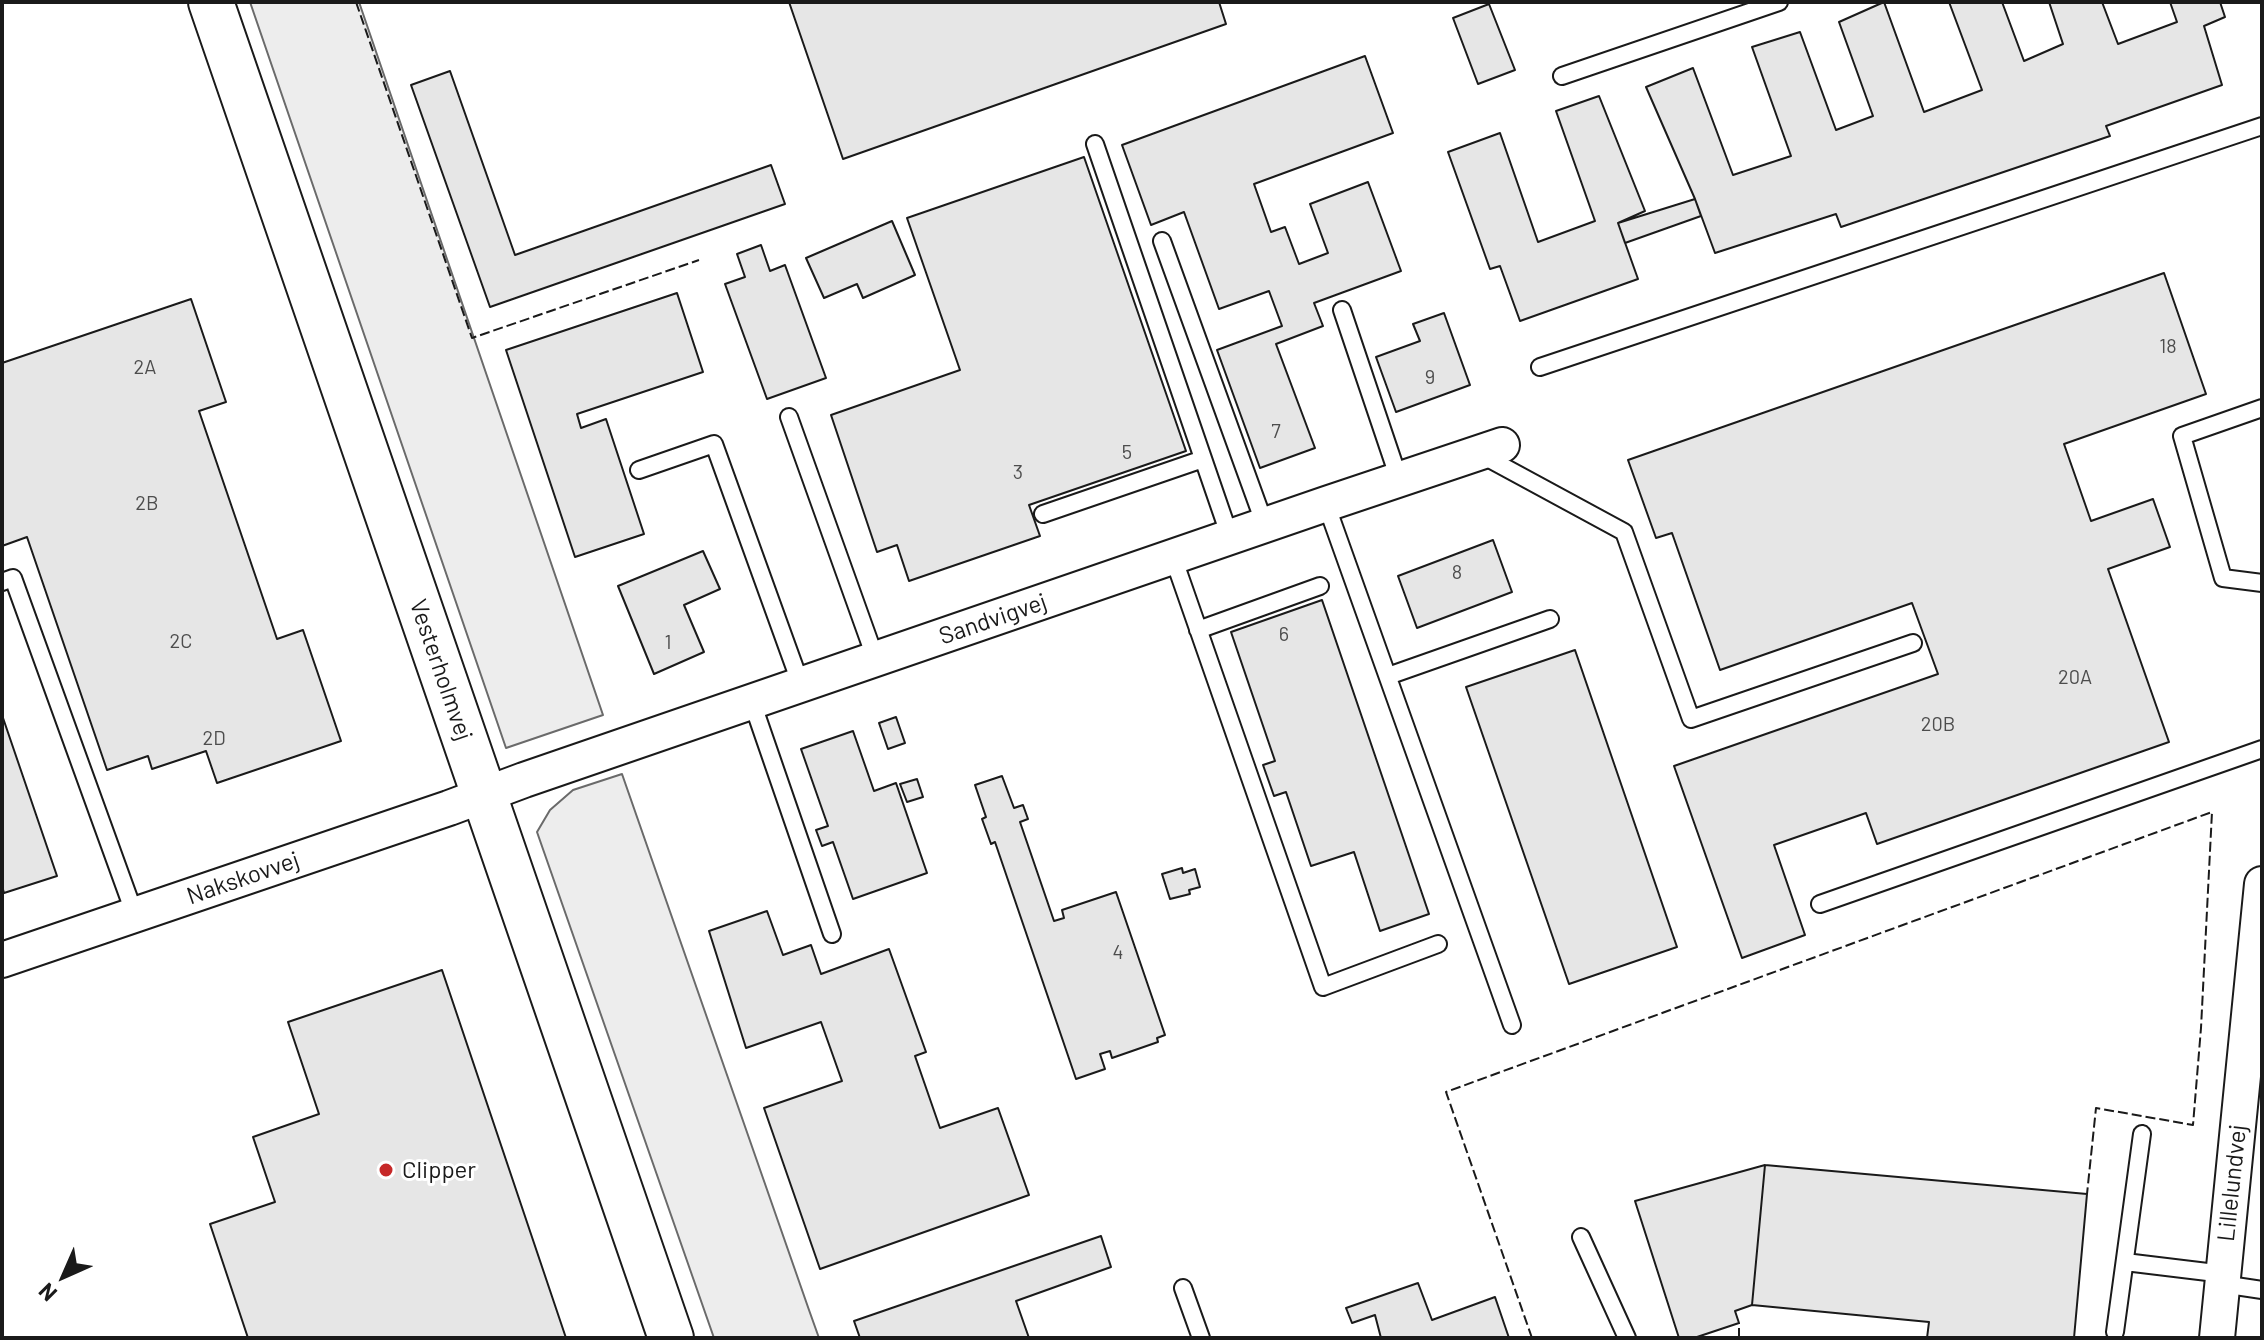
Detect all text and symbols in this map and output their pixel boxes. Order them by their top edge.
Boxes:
house number: 18 [2159,334,2177,358]
house number: 2A [134,355,156,379]
house number: 9 [1425,365,1435,389]
house number: 7 [1271,419,1281,443]
house number: 5 [1122,440,1132,464]
house number: 3 [1013,460,1023,484]
house number: 2B [135,491,159,515]
house number: 8 [1452,560,1462,584]
street label: Sandvigvej [935,587,1051,651]
street label: Vesterholmvej [403,596,479,744]
house number: 6 [1279,622,1289,646]
house number: 2C [170,629,192,653]
house number: 1 [665,630,671,654]
house number: 20A [2058,665,2092,689]
house number: 20B [1921,712,1955,736]
house number: 2D [202,726,226,750]
street label: Nakskovvej [183,845,303,911]
house number: 4 [1112,940,1124,964]
street label: Lillelundvej [2212,1123,2252,1243]
place label: Clipper [402,1156,476,1184]
marker: Clipper [377,1161,395,1179]
north arrow [24,1236,104,1316]
text: N [33,1279,61,1307]

